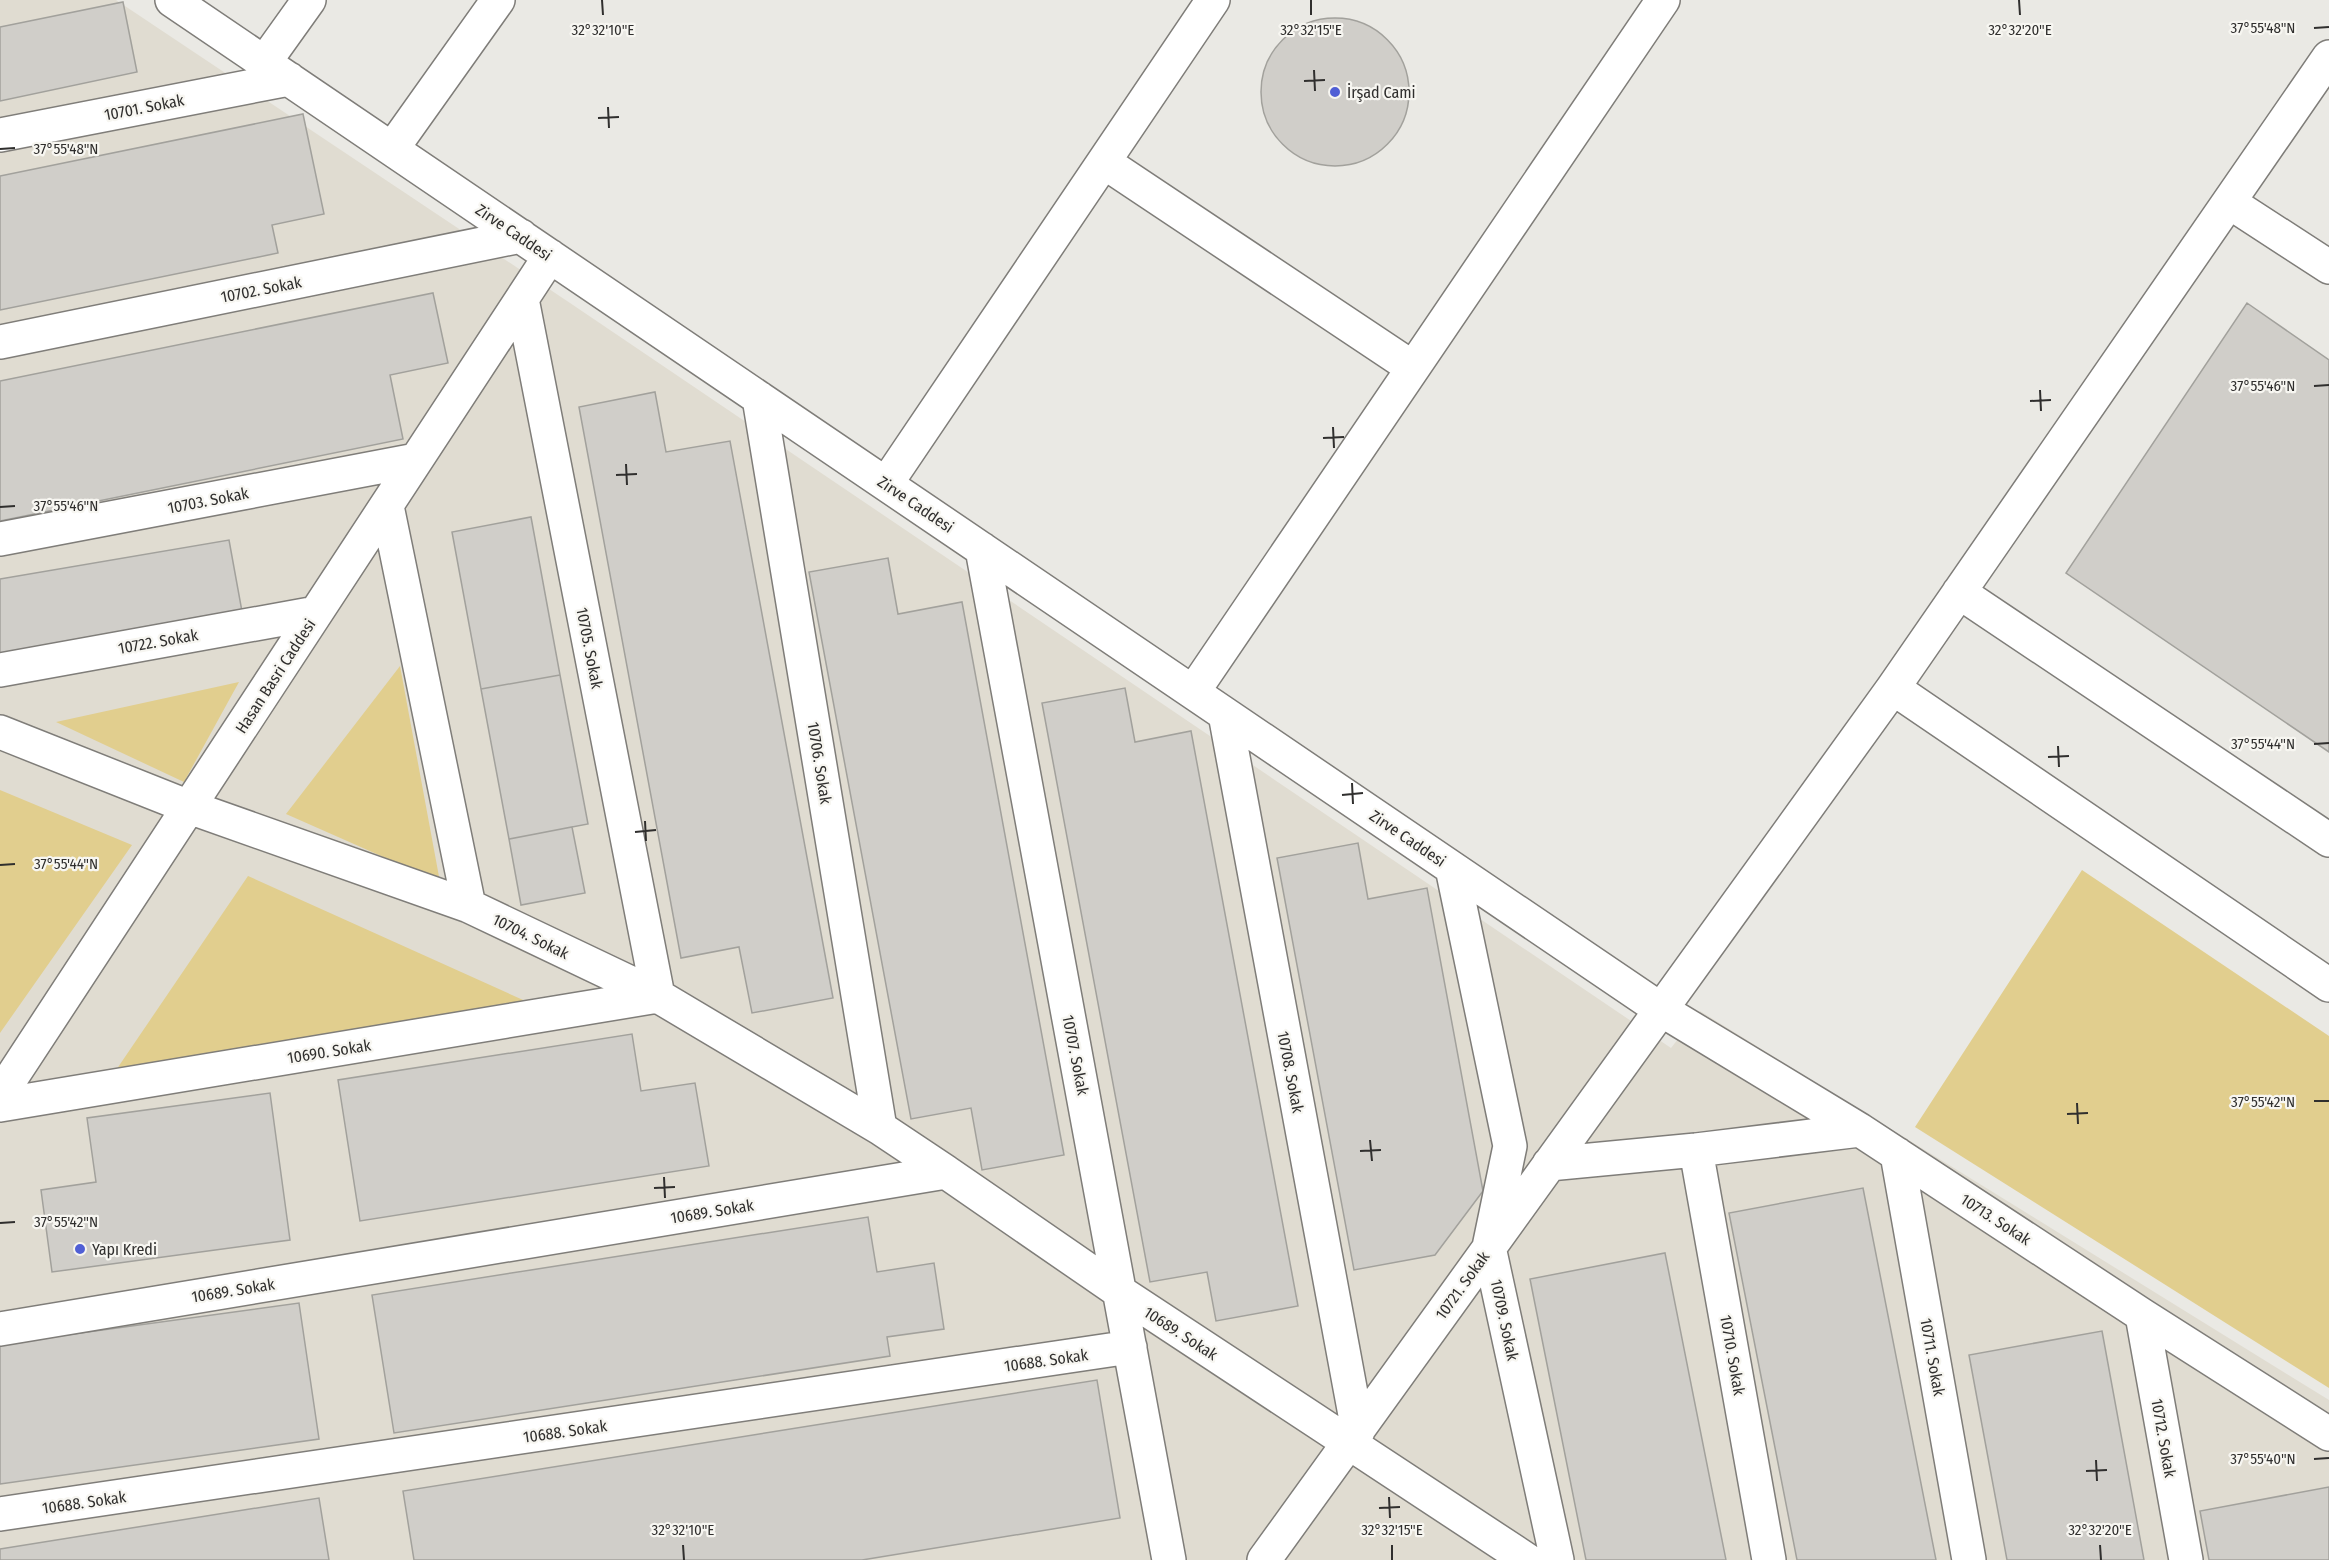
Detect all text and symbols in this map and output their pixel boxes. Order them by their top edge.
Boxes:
text: 37°55'48"N [2231,19,2295,37]
text: 32°32'10"E [572,21,634,39]
text: 32°32'15"E [1280,21,1342,39]
text: 32°32'20"E [1988,21,2052,39]
place label: İrşad Cami [1347,83,1416,102]
marker: İrşad Cami [1328,85,1342,99]
street label: 10701. Sokak [103,90,186,125]
text: 37°55'48"N [34,140,98,158]
street label: Zirve Caddesi [472,200,555,265]
street label: 10702. Sokak [219,272,304,307]
text: 37°55'46"N [2231,377,2295,395]
street label: Zirve Caddesi [874,472,957,537]
street label: 10703. Sokak [166,483,251,518]
text: 37°55'46"N [34,497,98,515]
street label: 10705. Sokak [572,606,607,691]
street label: Hasan Basri Caddesi [231,615,319,737]
street label: 10722. Sokak [117,625,200,658]
street label: 10706. Sokak [804,721,835,806]
text: 37°55'44"N [2231,735,2295,753]
street label: Zirve Caddesi [1366,806,1449,871]
text: 37°55'44"N [34,855,98,873]
street label: 10704. Sokak [489,910,573,963]
street label: 10707. Sokak [1058,1013,1093,1097]
street label: 10708. Sokak [1273,1030,1308,1115]
street label: 10690. Sokak [286,1035,373,1067]
text: 37°55'42"N [2231,1093,2295,1111]
street label: 10713. Sokak [1957,1190,2035,1249]
street label: 10689. Sokak [669,1195,756,1227]
text: 37°55'42"N [34,1213,98,1231]
place label: Yapı Kredi [92,1240,157,1259]
marker: Yapı Kredi [73,1242,87,1256]
street label: 10721. Sokak [1431,1247,1494,1323]
street label: 10689. Sokak [190,1274,277,1306]
street label: 10709. Sokak [1487,1278,1523,1363]
street label: 10689. Sokak [1140,1303,1222,1365]
street label: 10710. Sokak [1716,1313,1749,1397]
street label: 10711. Sokak [1916,1317,1949,1398]
street label: 10688. Sokak [1003,1345,1090,1376]
street label: 10712. Sokak [2147,1397,2180,1480]
street label: 10688. Sokak [522,1416,609,1447]
text: 37°55'40"N [2230,1450,2296,1468]
street label: 10688. Sokak [41,1487,128,1518]
text: 32°32'10"E [652,1521,714,1539]
text: 32°32'15"E [1361,1521,1423,1539]
text: 32°32'20"E [2068,1521,2132,1539]

